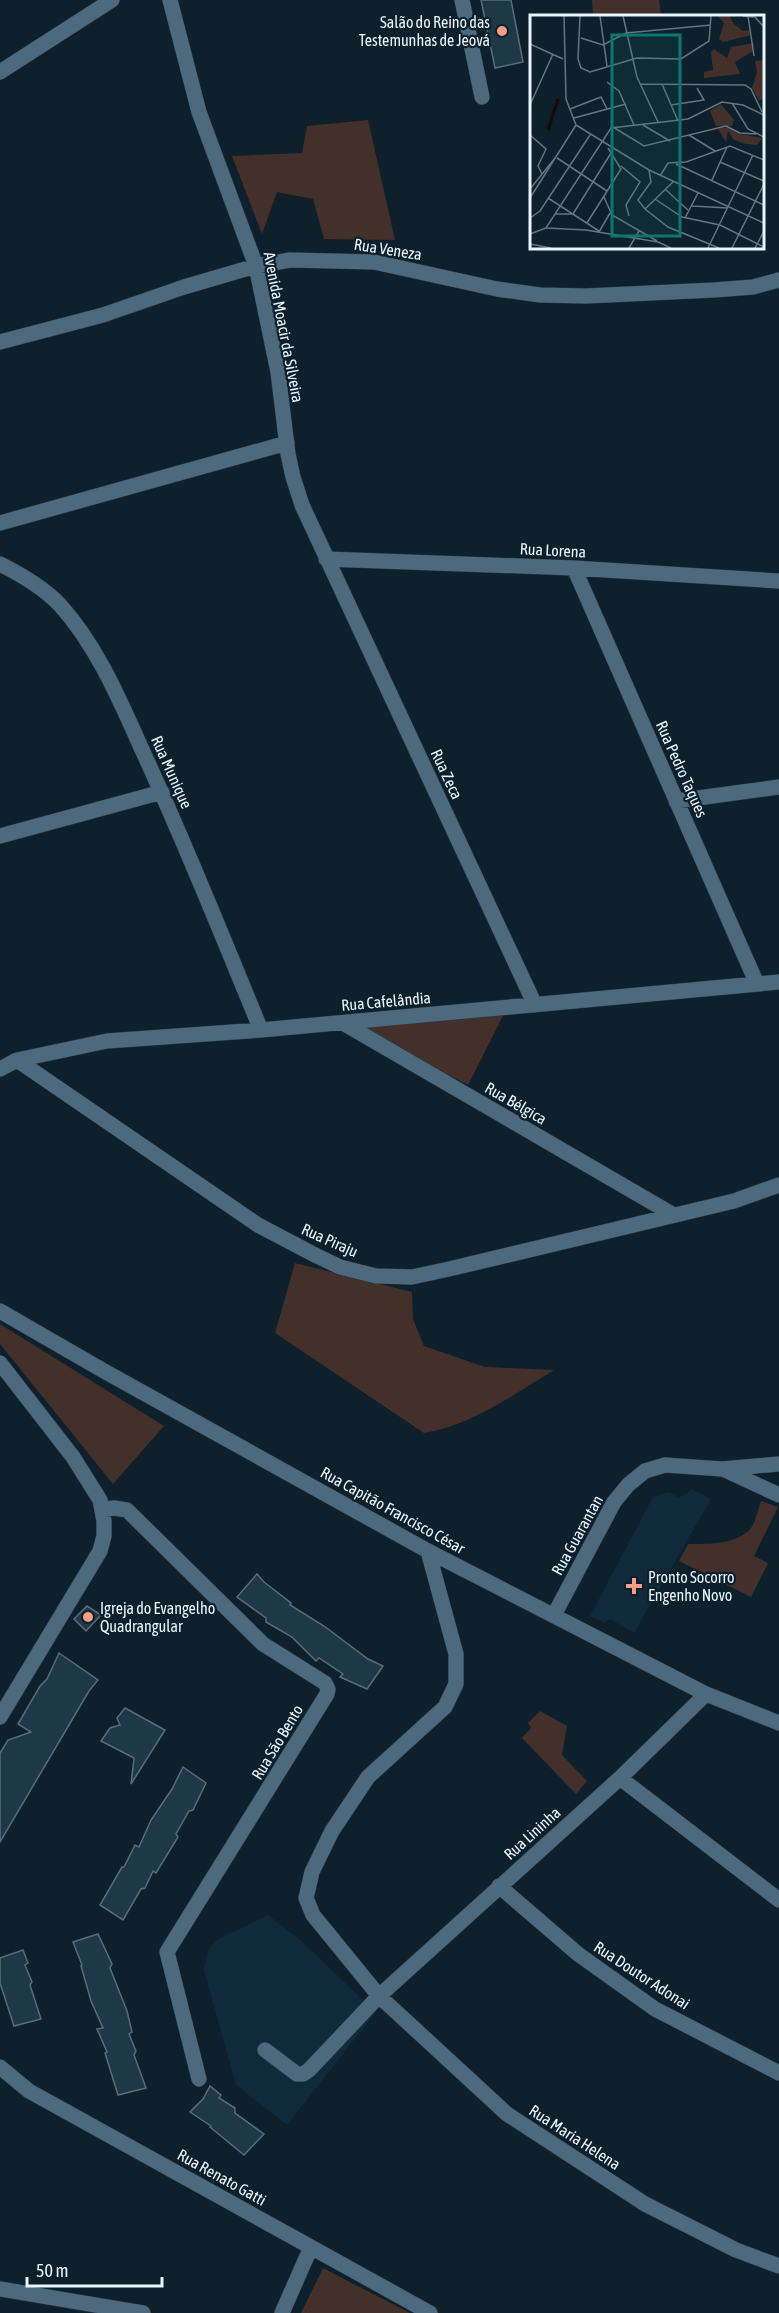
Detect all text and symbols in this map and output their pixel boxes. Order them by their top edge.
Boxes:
place label: Salão do Reino das Testemunhas de Jeová [359,13,490,49]
inset map [530,15,764,249]
marker: Salão do Reino das Testemunhas de Jeová [495,24,509,38]
street label: Rua Veneza [353,235,423,263]
street label: Avenida Moacir da Silveira [261,250,307,404]
street label: Rua Lorena [519,539,587,561]
street label: Rua Pedro Taques [652,718,711,821]
street label: Rua Munique [147,733,196,812]
street label: Rua Zeca [428,746,466,802]
street label: Rua Cafelândia [340,988,432,1014]
street label: Rua Bélgica [481,1078,550,1129]
street label: Rua Piraju [299,1220,361,1261]
street label: Rua Capitão Francisco César [317,1463,468,1558]
street label: Rua Guarantan [548,1492,606,1578]
place label: Pronto Socorro Engenho Novo [648,1568,735,1605]
marker: Pronto Socorro Engenho Novo [625,1577,643,1595]
place label: Igreja do Evangelho Quadrangular [100,1599,215,1636]
marker: Igreja do Evangelho Quadrangular [81,1610,95,1624]
street label: Rua São Bento [248,1701,306,1783]
street label: Rua Lininha [500,1803,564,1863]
street label: Rua Doutor Adonai [591,1937,693,2013]
street label: Rua Maria Helena [526,2101,624,2173]
street label: Rua Renato Gatti [174,2145,270,2209]
scale bar [27,2250,162,2288]
text: 50 m [36,2260,68,2281]

